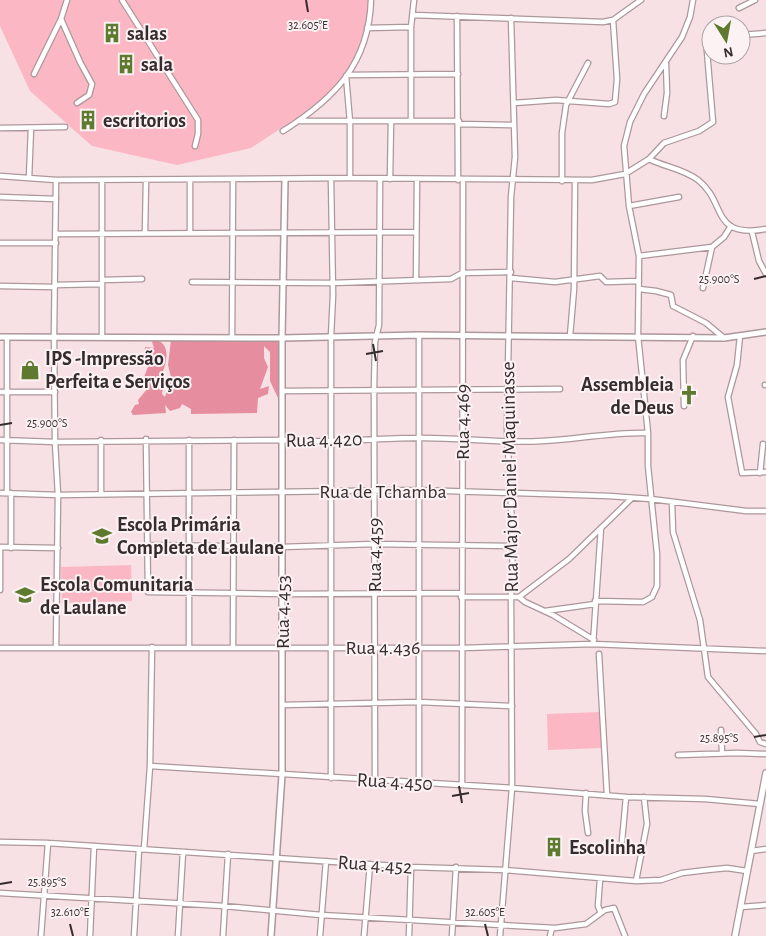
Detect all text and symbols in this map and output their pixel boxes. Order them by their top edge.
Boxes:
north arrow [701,15,751,65]
text: 32.605°E [288,19,328,31]
building icon: salas [101,22,123,44]
place label: salas [127,24,167,44]
text: N [722,44,734,60]
building icon: sala [115,53,137,75]
place label: sala [141,55,174,75]
building icon: escritorios [77,109,99,131]
place label: escritorios [103,111,186,131]
text: 25.900°S [699,273,740,285]
place label: IPS -Impressão Perfeita e Serviços [45,349,191,392]
shop icon: IPS -Impressão Perfeita e Serviços [19,359,41,381]
street label: Rua Major Daniel Maquinasse [498,361,522,593]
place label: Assembleia de Deus [581,375,674,418]
street label: Rua 4.469 [453,384,473,460]
church icon: Assembleia de Deus [678,384,700,406]
text: 25.900°S [27,417,68,429]
street label: Rua 4.420 [285,429,363,451]
street label: Rua de Tchamba [319,482,447,502]
place label: Escola Primária Completa de Laulane [117,515,284,558]
street label: Rua 4.459 [365,517,385,593]
school or university icon: Escola Primária Completa de Laulane [91,525,113,547]
place label: Escola Comunitaria de Laulane [40,575,194,618]
street label: Rua 4.453 [273,575,293,649]
school or university icon: Escola Comunitaria de Laulane [14,584,36,606]
street label: Rua 4.436 [346,638,420,658]
text: 25.895°S [700,732,739,744]
street label: Rua 4.450 [356,770,434,794]
building icon: Escolinha [543,836,565,858]
place label: Escolinha [569,838,646,858]
street label: Rua 4.452 [337,852,413,878]
text: 25.895°S [28,876,67,888]
text: 32.610°E [51,906,89,918]
text: 32.605°E [465,906,505,918]

